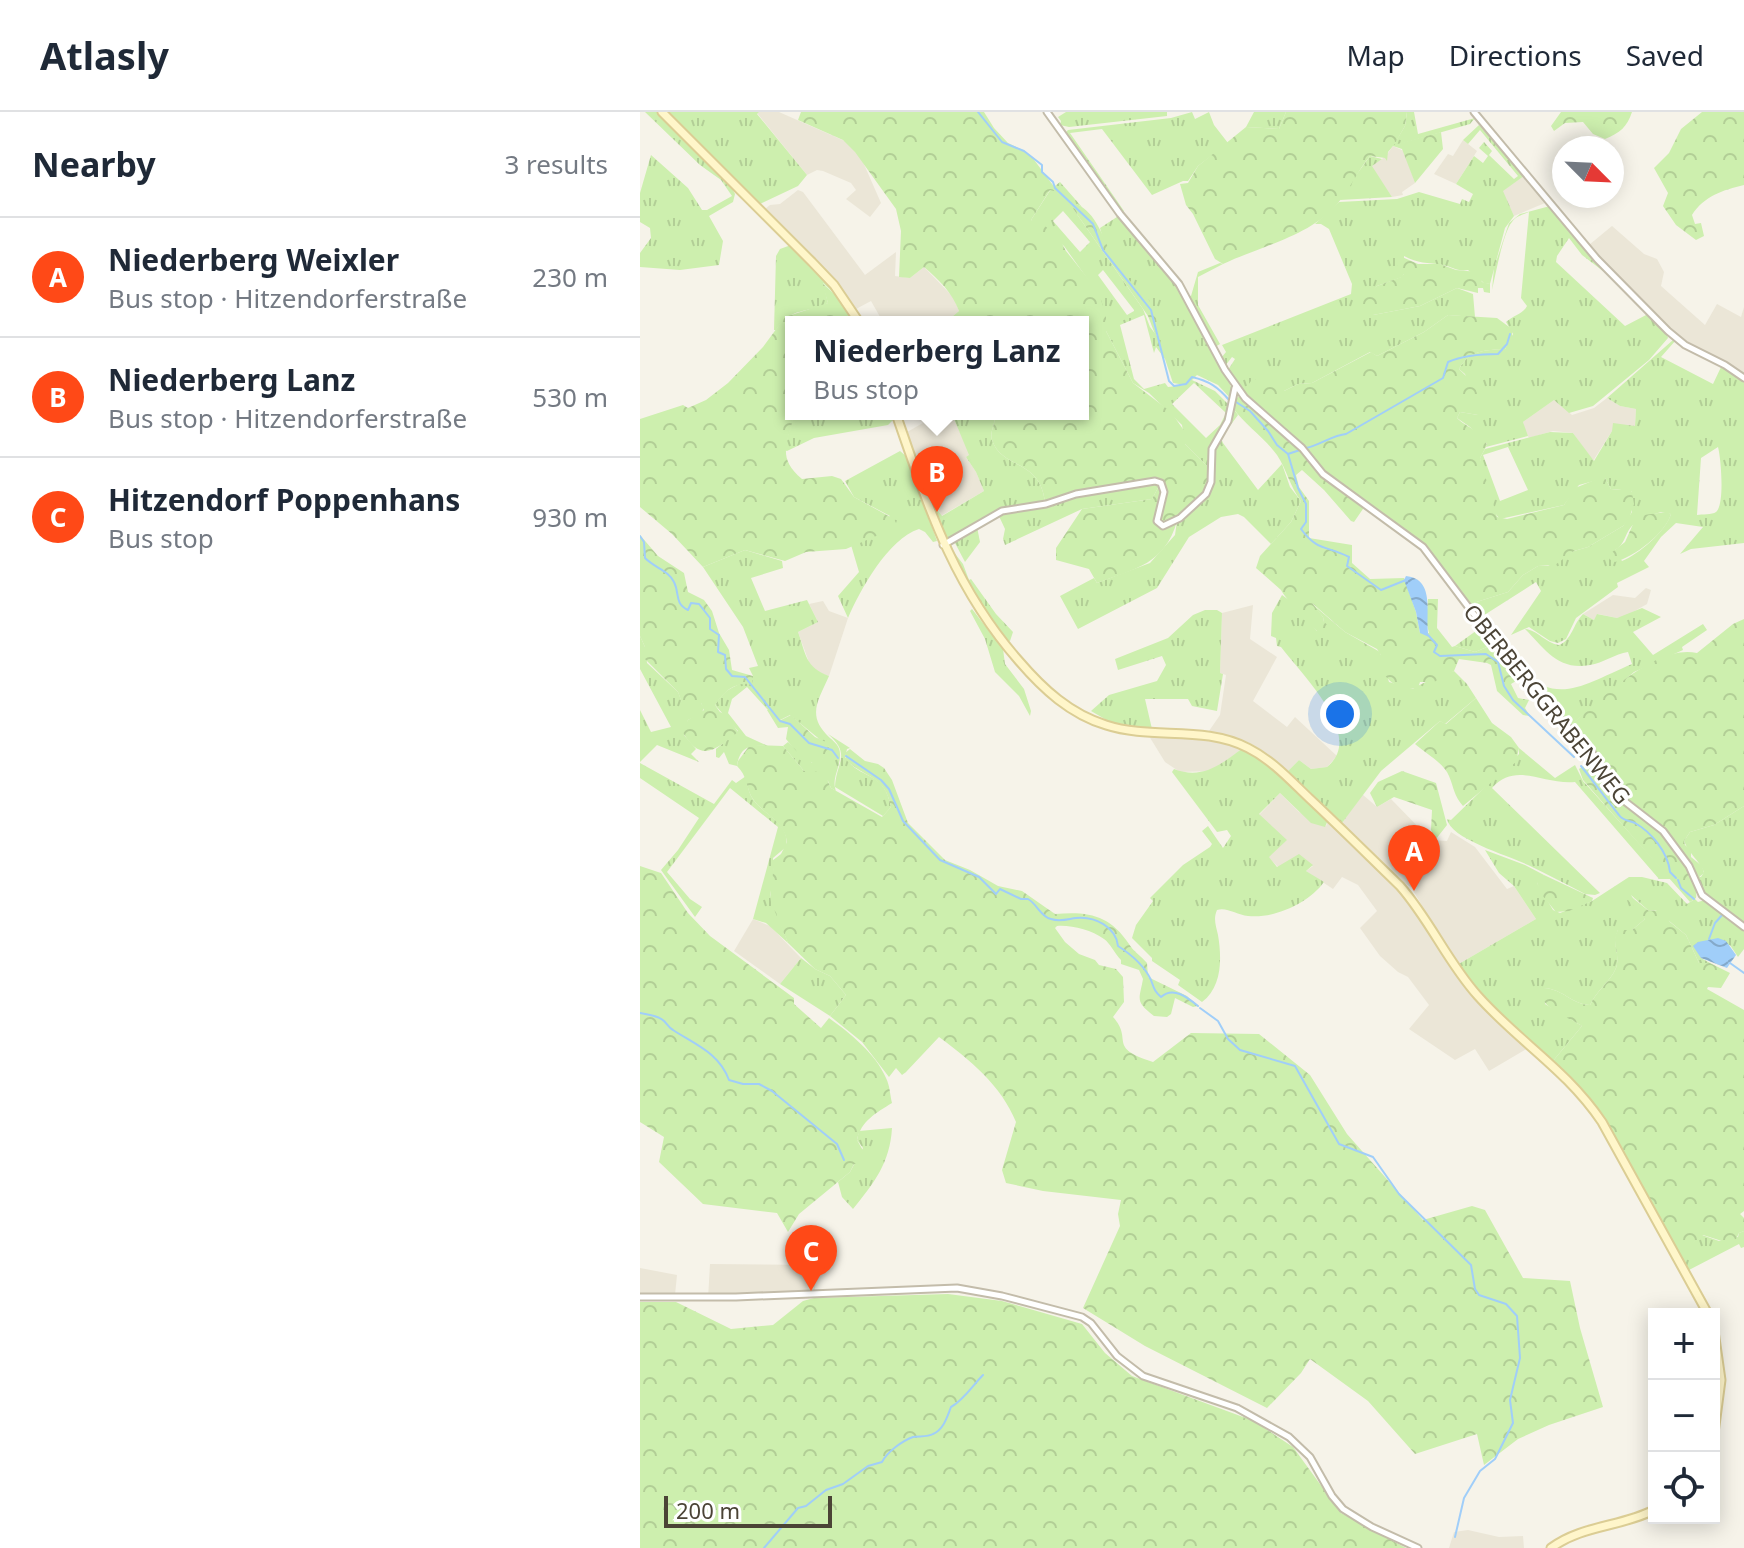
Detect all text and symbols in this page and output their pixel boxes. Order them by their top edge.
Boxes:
text: Atlasly [40,29,169,81]
text: Map [1346,36,1405,74]
text: Directions [1449,36,1582,74]
text: Saved [1626,36,1704,74]
north arrow [1552,136,1624,208]
text: Nearby [32,141,156,187]
text: 3 results [504,146,608,182]
text: Niederberg Weixler [108,239,399,280]
text: A [49,259,67,295]
text: 230 m [532,259,608,295]
text: Bus stop · Hitzendorferstraße [108,280,467,316]
popup [785,316,1089,420]
text: Niederberg Lanz [813,330,1061,371]
text: Niederberg Lanz [108,359,355,400]
text: Bus stop [813,371,919,407]
text: B [49,379,67,415]
text: 530 m [532,379,608,415]
text: Bus stop · Hitzendorferstraße [108,400,467,436]
pin: B [911,446,963,512]
text: Hitzendorf Poppenhans [108,479,460,520]
text: C [50,499,66,535]
text: 930 m [532,499,608,535]
text: Bus stop [108,520,214,556]
street label: OBERBERGGRABENWEG [1458,597,1638,810]
your location [1320,694,1360,734]
pin: A [1388,825,1440,891]
pin: C [785,1225,837,1291]
map controls [1648,1308,1720,1524]
button: + [1648,1308,1720,1380]
button: − [1648,1380,1720,1452]
button: locate [1648,1452,1720,1524]
scale bar [664,1492,832,1528]
text: 200 m [676,1495,740,1525]

